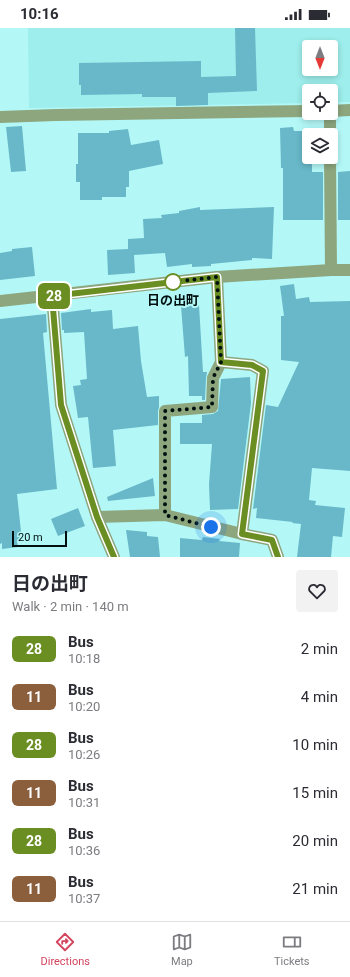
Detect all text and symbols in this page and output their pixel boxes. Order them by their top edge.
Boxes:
text: 10:16 [20,5,59,23]
north arrow [302,40,338,76]
map controls [302,40,338,164]
button: locate [302,84,338,120]
button: layers [302,128,338,164]
marker: 日の出町 [164,273,182,291]
line badge: 28 [36,283,72,309]
text: 28 [46,288,62,304]
place label: 日の出町 [147,293,199,308]
your location [201,517,221,537]
scale bar [12,529,67,548]
text: 20 m [18,531,43,544]
button: heart [296,570,338,612]
text: 日の出町 [12,572,88,595]
text: Walk · 2 min · 140 m [12,599,129,614]
text: Bus [68,633,94,651]
text: 2 min [301,640,338,658]
text: 28 [26,641,42,657]
text: 10:18 [68,651,100,666]
text: Bus [68,681,94,699]
text: 4 min [301,688,338,706]
text: 11 [26,689,42,705]
text: 10:20 [68,699,100,714]
text: Bus [68,729,94,747]
text: 10 min [292,736,338,754]
text: 28 [26,737,42,753]
text: 10:26 [68,747,100,762]
text: Bus [68,777,94,795]
text: 15 min [292,784,338,802]
text: 11 [26,785,42,801]
text: 10:31 [68,795,100,810]
text: Bus [68,825,94,843]
text: 20 min [292,832,338,850]
text: 28 [26,833,42,849]
text: 10:36 [68,843,100,858]
text: Bus [68,873,94,891]
text: 21 min [292,880,338,898]
text: 11 [26,881,42,897]
text: 10:37 [68,891,100,906]
tab: Directions [41,931,90,968]
tab: Map [171,931,193,968]
tab: Tickets [274,931,310,968]

